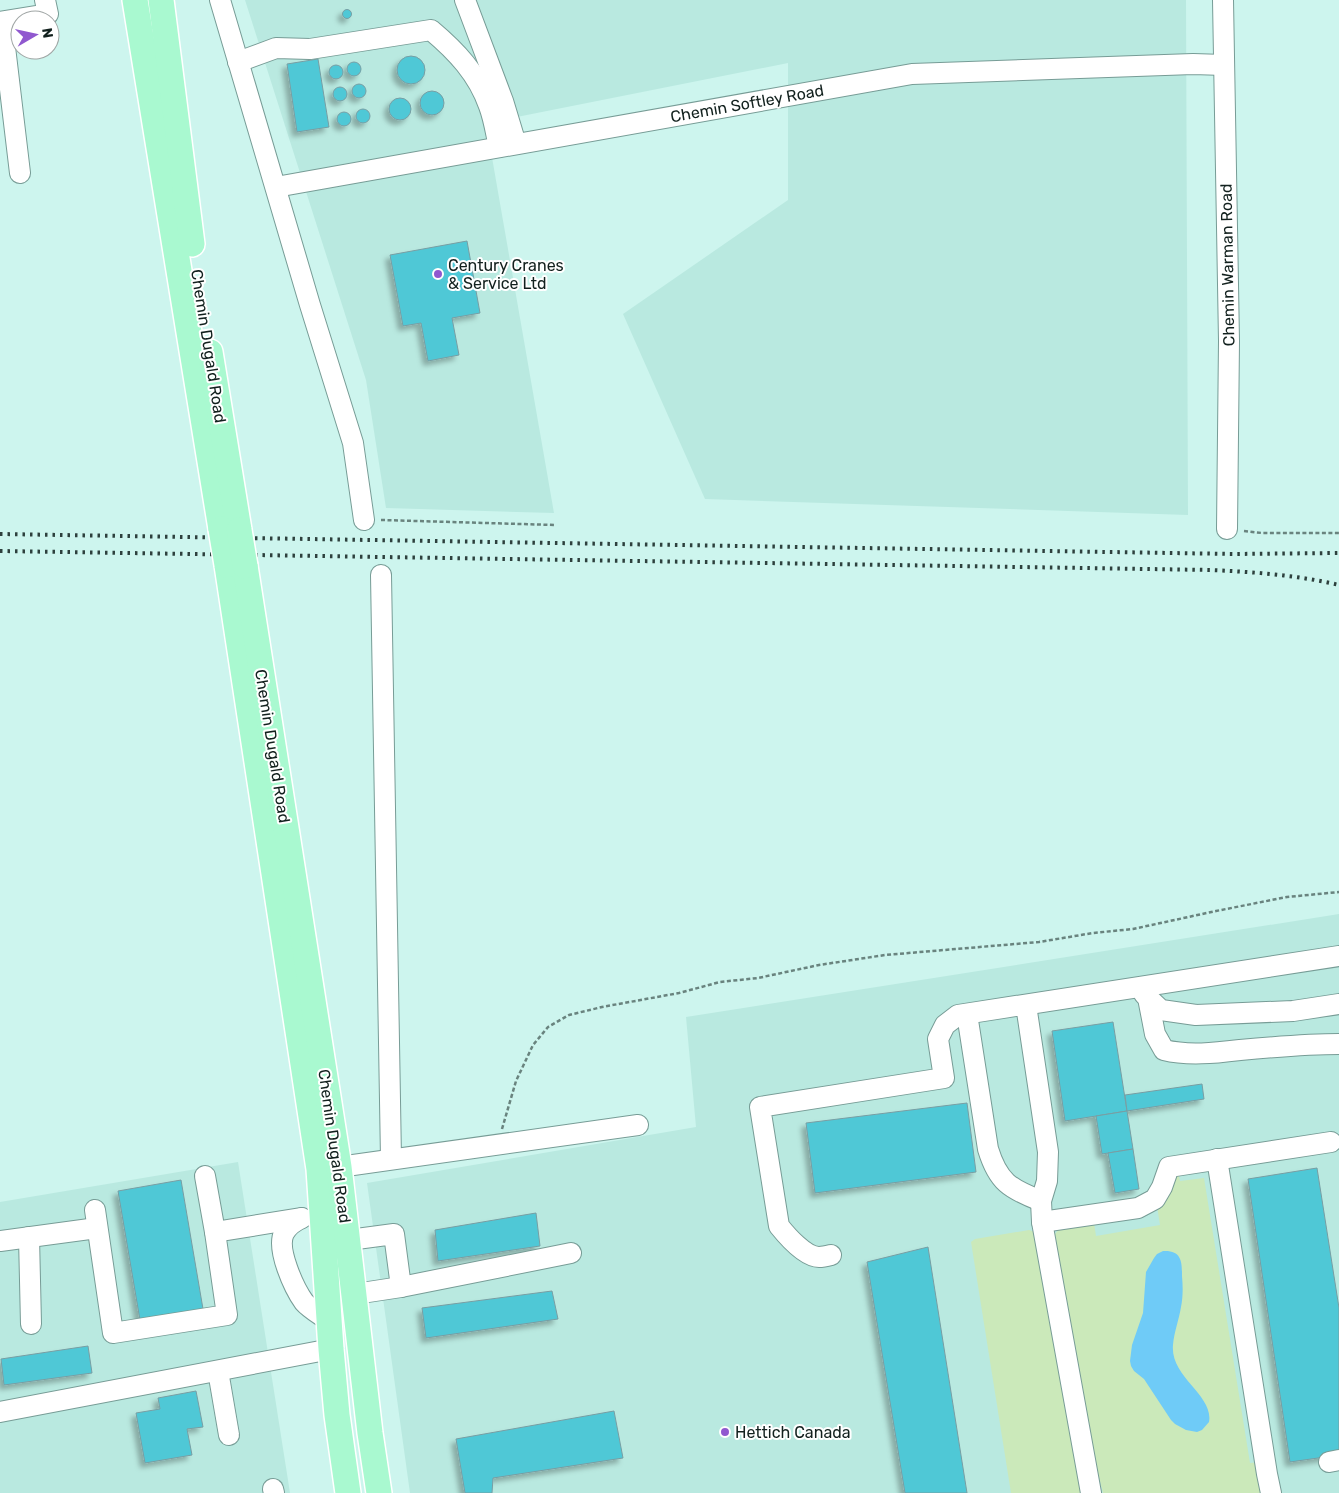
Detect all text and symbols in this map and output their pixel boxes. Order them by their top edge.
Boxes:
north arrow [10,10,60,60]
text: N [38,27,57,39]
street label: Chemin Softley Road [669,81,825,126]
street label: Chemin Warman Road [1217,183,1238,347]
place label: Century Cranes & Service Ltd [448,256,564,293]
street label: Chemin Dugald Road [187,268,230,424]
marker: Century Cranes & Service Ltd [432,268,444,280]
street label: Chemin Dugald Road [251,668,294,824]
street label: Chemin Dugald Road [314,1068,355,1224]
place label: Hettich Canada [735,1423,851,1442]
marker: Hettich Canada [719,1426,731,1438]

